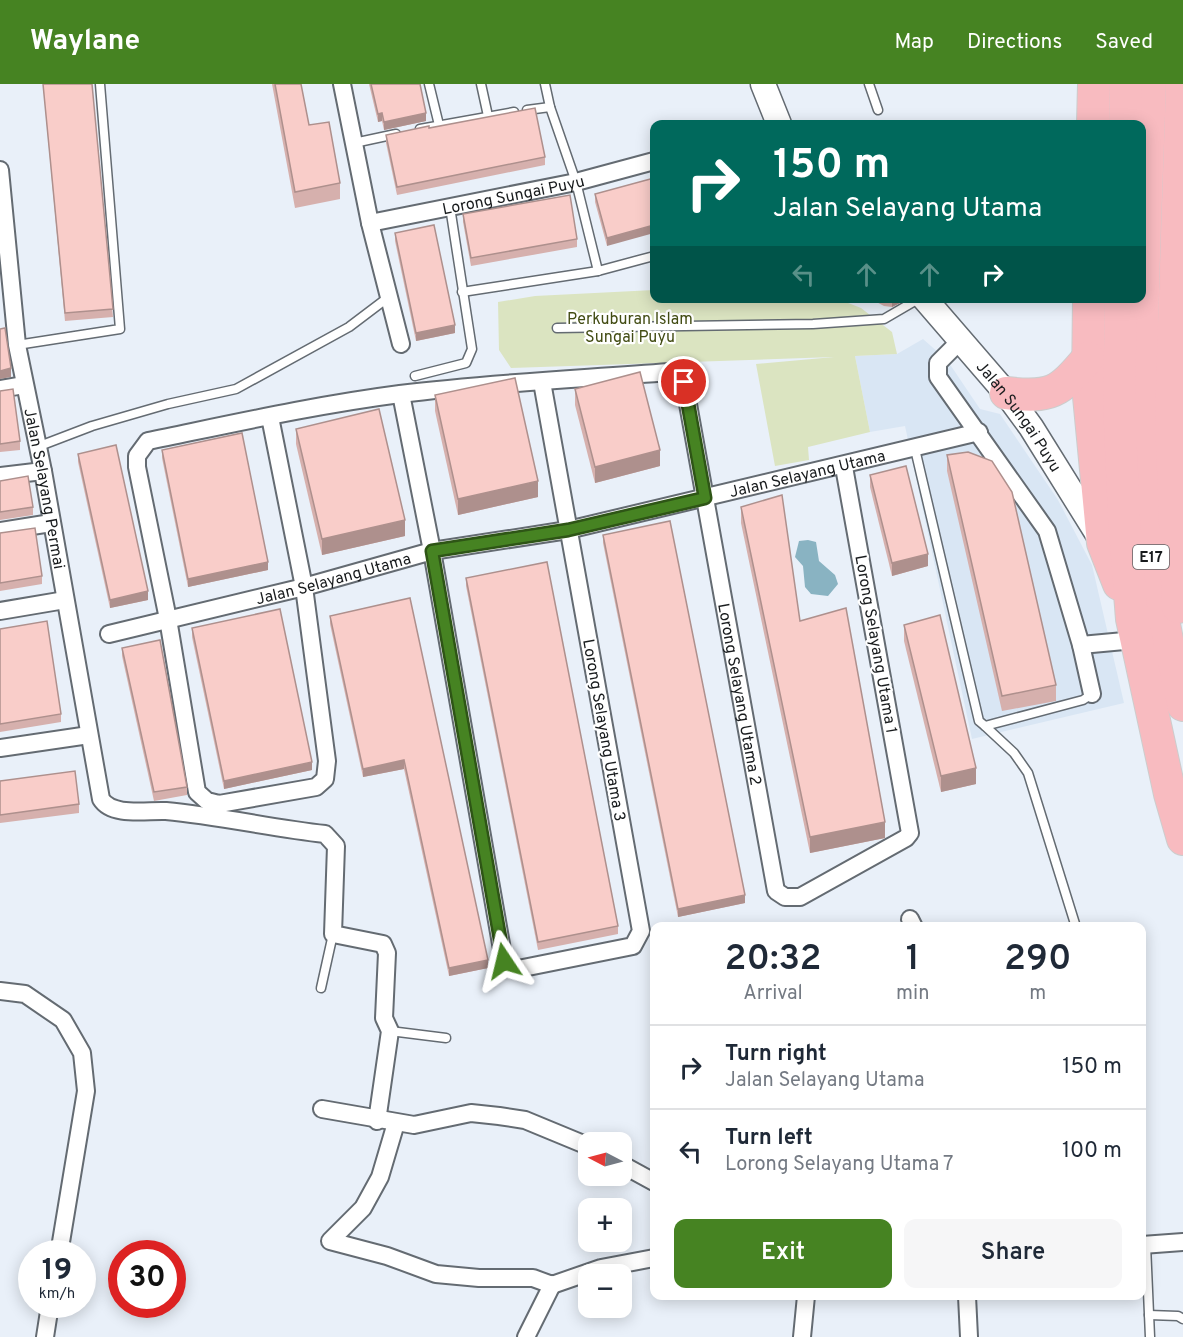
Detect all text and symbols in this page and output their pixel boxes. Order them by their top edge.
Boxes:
text: Waylane [30,24,140,60]
text: Map [894,29,934,56]
text: Directions [967,29,1062,56]
text: Saved [1095,29,1153,56]
text: 150 m [773,140,890,193]
icon: right [674,144,752,222]
street label: Lorong Sungai Puyu [441,172,587,220]
text: Jalan Selayang Utama [773,192,1042,226]
icon: left [787,258,820,291]
icon: ahead [850,258,883,291]
icon: ahead [913,258,946,291]
icon: right [976,258,1009,291]
park label: Perkuburan Islam Sungai Puyu [567,310,693,348]
pin [658,356,709,407]
street label: Jalan Sungai Puyu [971,358,1065,476]
icon: arrive [667,365,700,398]
street label: Jalan Selayang Permai [18,407,68,571]
street label: Jalan Selayang Utama [728,447,888,503]
road number: E17 [1133,545,1169,569]
street label: Jalan Selayang Utama [254,549,413,610]
street label: Lorong Selayang Utama 1 [849,553,901,735]
street label: Lorong Selayang Utama 2 [712,602,765,787]
street label: Lorong Selayang Utama 3 [577,638,629,823]
position arrow [472,929,536,993]
text: 20:32 [725,937,822,983]
text: 1 [906,937,920,983]
text: 290 [1004,937,1071,983]
text: Arrival [743,981,803,1007]
text: min [896,981,929,1007]
text: m [1029,981,1046,1007]
text: Turn right [725,1041,827,1068]
icon: right [674,1051,707,1084]
text: 150 m [1062,1054,1122,1081]
text: Jalan Selayang Utama [725,1068,924,1094]
text: Turn left [725,1125,813,1152]
north arrow [578,1132,632,1186]
map controls [578,1132,632,1318]
icon: left [674,1135,707,1168]
text: 100 m [1062,1138,1122,1165]
text: Lorong Selayang Utama 7 [725,1152,954,1178]
button: + [578,1198,632,1252]
button: Exit [674,1219,892,1288]
button: Share [904,1219,1122,1288]
speed limit sign: 30 [108,1240,186,1318]
text: 19 [42,1253,72,1290]
button: − [578,1264,632,1318]
text: km/h [39,1285,75,1304]

